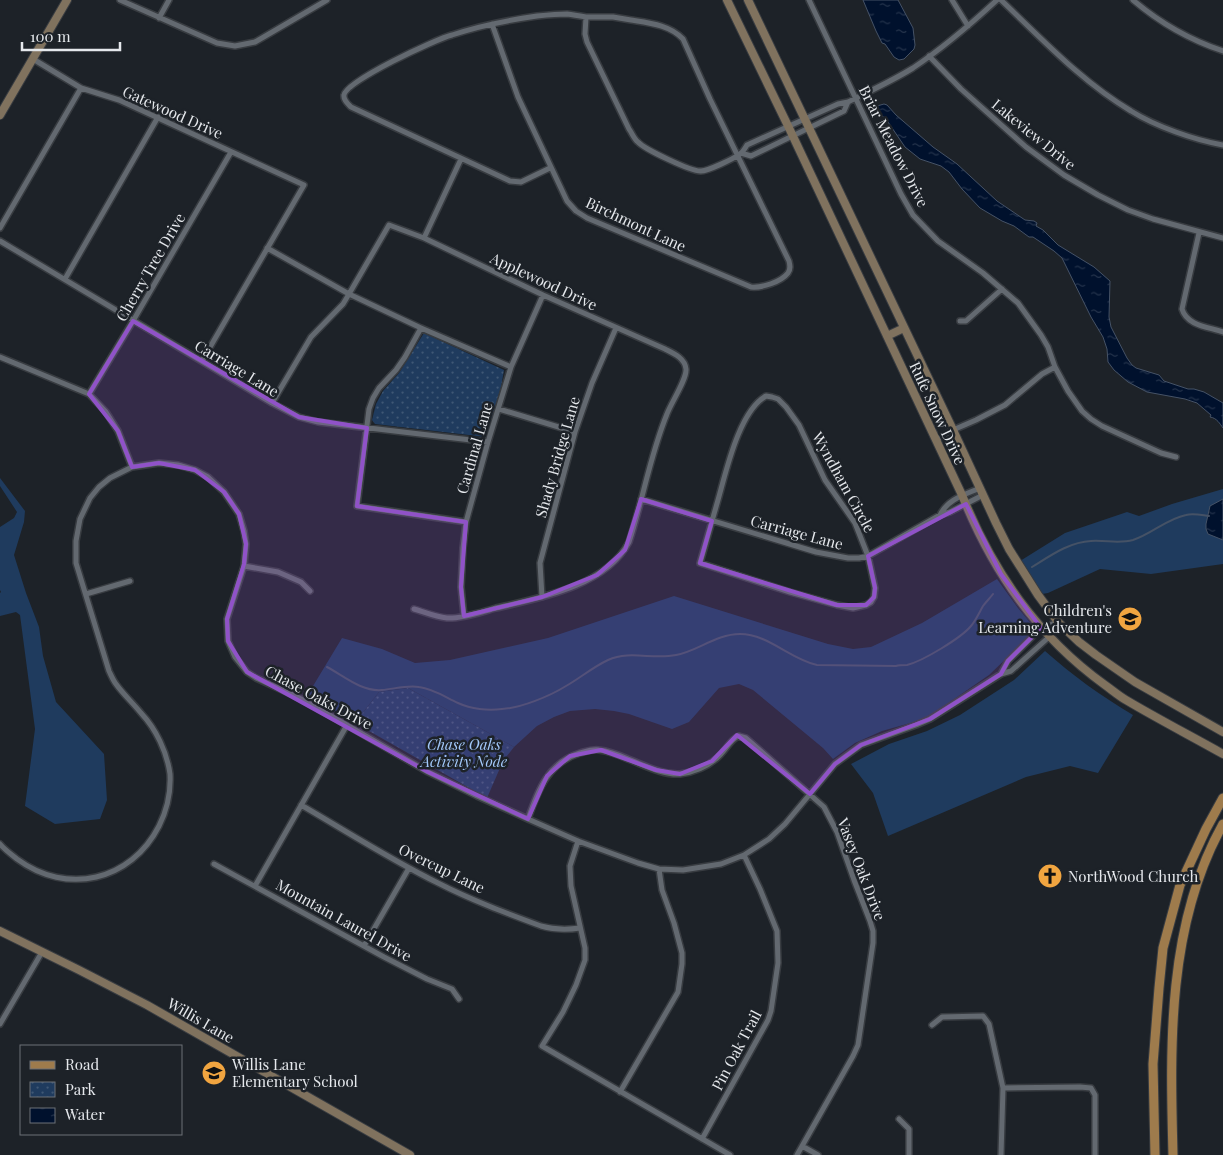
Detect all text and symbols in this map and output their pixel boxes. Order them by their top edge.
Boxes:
scale bar [22,20,120,52]
text: 100 m [30,26,71,46]
street label: Gatewood Drive [120,81,226,143]
street label: Briar Meadow Drive [855,82,933,210]
street label: Lakeview Drive [988,94,1080,174]
street label: Birchmont Lane [583,192,689,256]
street label: Cherry Tree Drive [111,209,189,325]
street label: Applewood Drive [486,247,601,314]
street label: Carriage Lane [191,335,283,401]
street label: Rufe Snow Drive [905,358,971,468]
street label: Shady Bridge Lane [530,394,584,520]
street label: Cardinal Lane [451,400,497,496]
street label: Wyndham Circle [808,427,880,536]
street label: Carriage Lane [749,510,845,554]
place label: Children's Learning Adventure [978,600,1112,637]
school or university icon: Children's Learning Adventure [1117,606,1143,632]
street label: Chase Oaks Drive [262,660,376,734]
park label: Chase Oaks Activity Node [419,734,508,771]
street label: Vasey Oak Drive [833,814,891,923]
street label: Overcup Lane [396,839,488,897]
church icon: NorthWood Church [1037,863,1063,889]
place label: NorthWood Church [1068,866,1199,886]
street label: Mountain Laurel Drive [273,874,415,966]
street label: Willis Lane [163,992,238,1047]
street label: Pin Oak Trail [707,1006,765,1094]
legend [20,1045,182,1135]
text: Road [65,1054,99,1074]
place label: Willis Lane Elementary School [231,1054,358,1091]
school or university icon: Willis Lane Elementary School [201,1060,227,1086]
text: Park [65,1079,97,1099]
text: Water [64,1104,105,1124]

